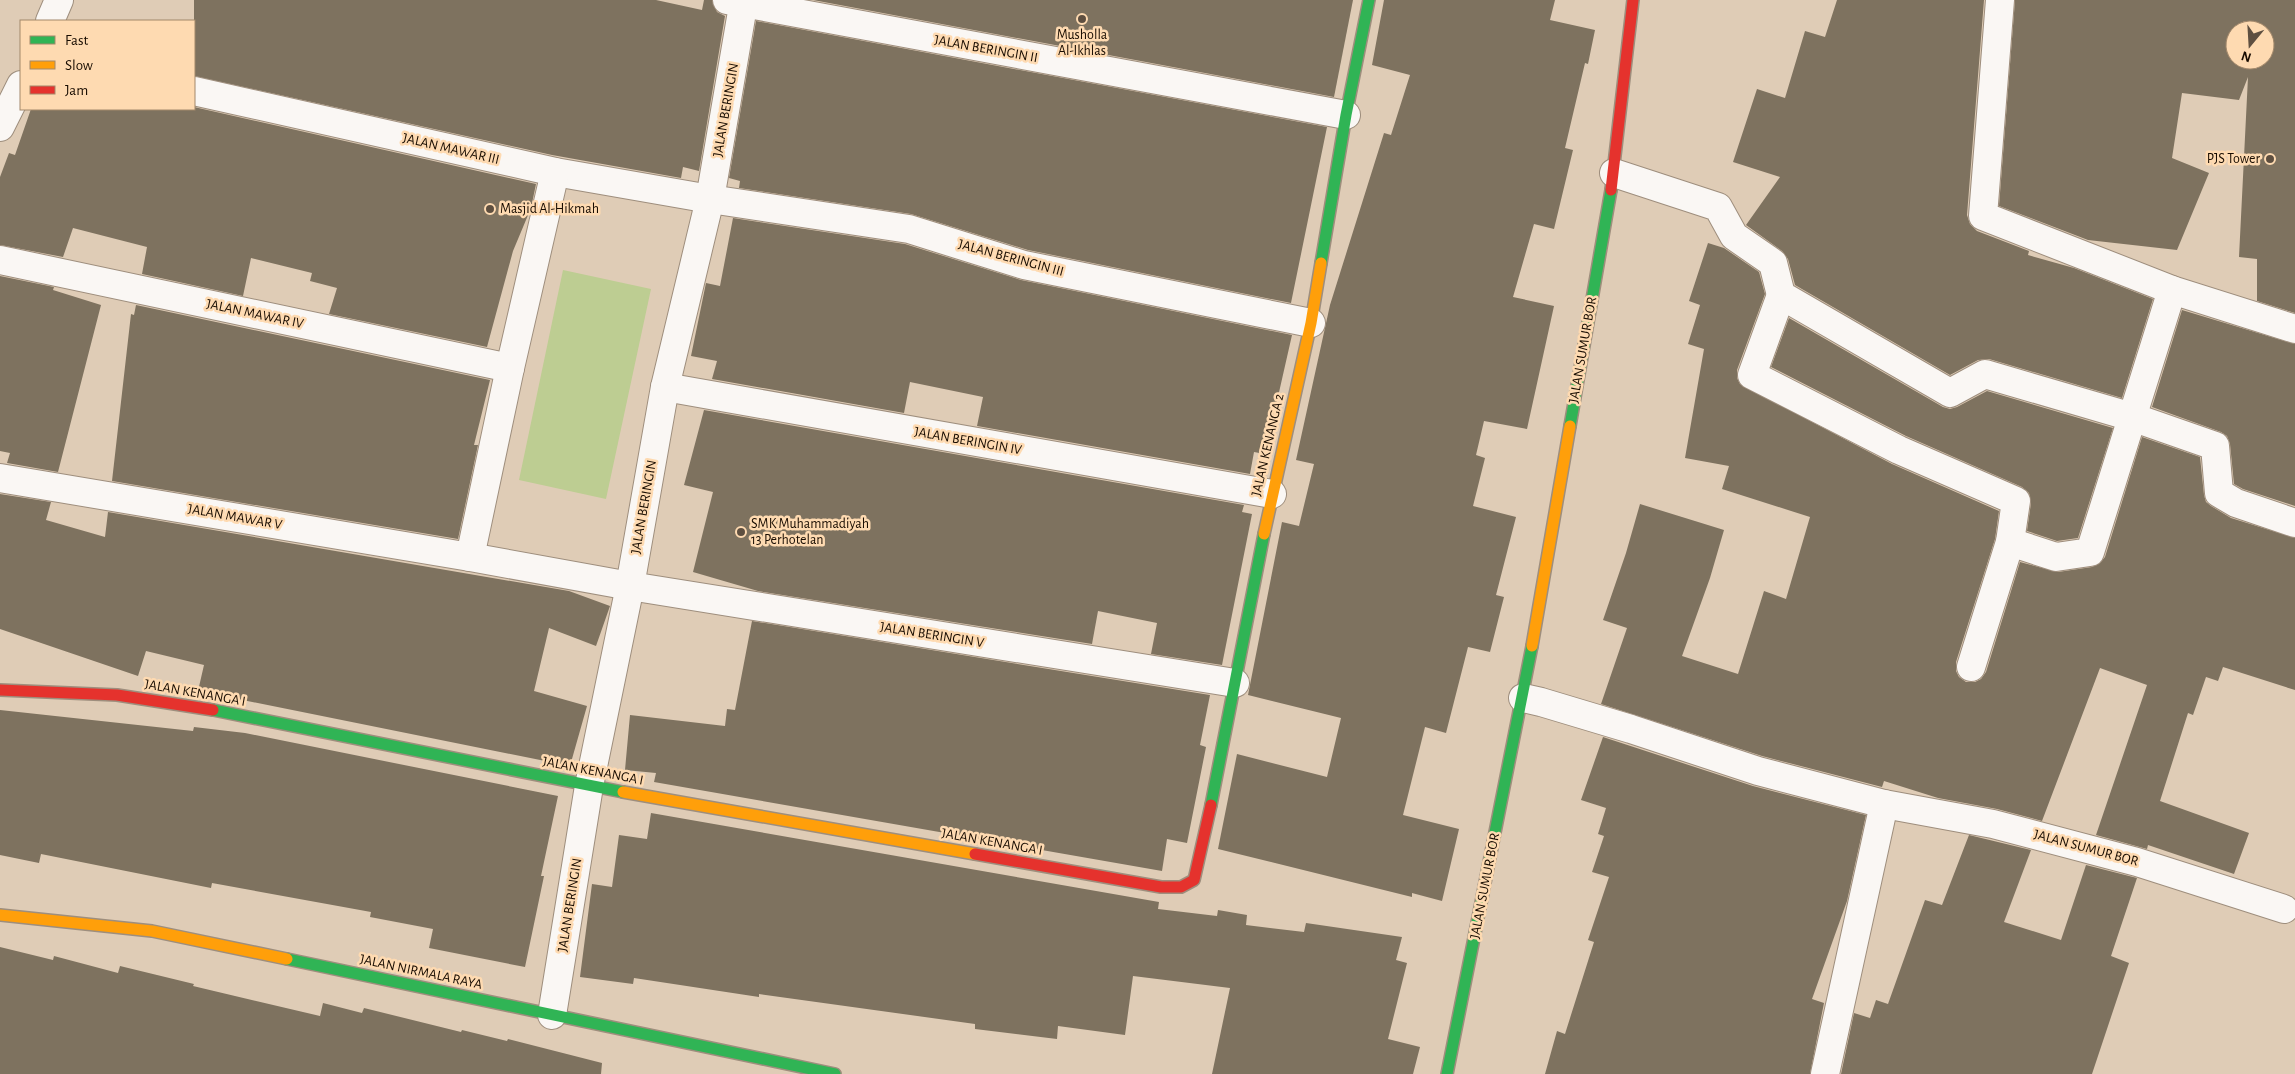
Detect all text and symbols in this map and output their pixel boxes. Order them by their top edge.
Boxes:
marker: Musholla Al-Ikhlas [1076,13,1088,25]
legend [20,20,195,110]
north arrow [2225,20,2275,70]
place label: Musholla Al-Ikhlas [1057,28,1108,58]
text: Fast [65,33,89,48]
street label: JALAN BERINGIN II [933,33,1039,65]
text: N [2239,48,2253,65]
text: Slow [65,58,93,73]
street label: JALAN BERINGIN [711,62,741,158]
text: Jam [65,83,88,98]
street label: JALAN MAWAR III [401,131,501,167]
place label: PJS Tower [2207,152,2260,166]
marker: PJS Tower [2264,153,2276,165]
place label: Masjid Al-Hikmah [500,202,599,216]
marker: Masjid Al-Hikmah [484,203,496,215]
street label: JALAN BERINGIN III [957,237,1065,279]
street label: JALAN SUMUR BOR [1567,296,1599,404]
street label: JALAN MAWAR IV [205,297,305,331]
street label: JALAN KENANGA 2 [1249,392,1287,498]
street label: JALAN BERINGIN IV [913,425,1023,457]
street label: JALAN BERINGIN [629,459,659,555]
street label: JALAN MAWAR V [187,502,283,532]
place label: SMK Muhammadiyah 13 Perhotelan [751,517,869,547]
marker: SMK Muhammadiyah 13 Perhotelan [735,526,747,538]
street label: JALAN BERINGIN V [879,620,985,650]
street label: JALAN KENANGA I [143,677,247,709]
street label: JALAN KENANGA I [542,754,644,788]
street label: JALAN KENANGA I [940,826,1044,858]
street label: JALAN SUMUR BOR [2032,827,2140,869]
street label: JALAN SUMUR BOR [1468,832,1502,940]
street label: JALAN BERINGIN [556,857,584,953]
street label: JALAN NIRMALA RAYA [359,952,483,992]

